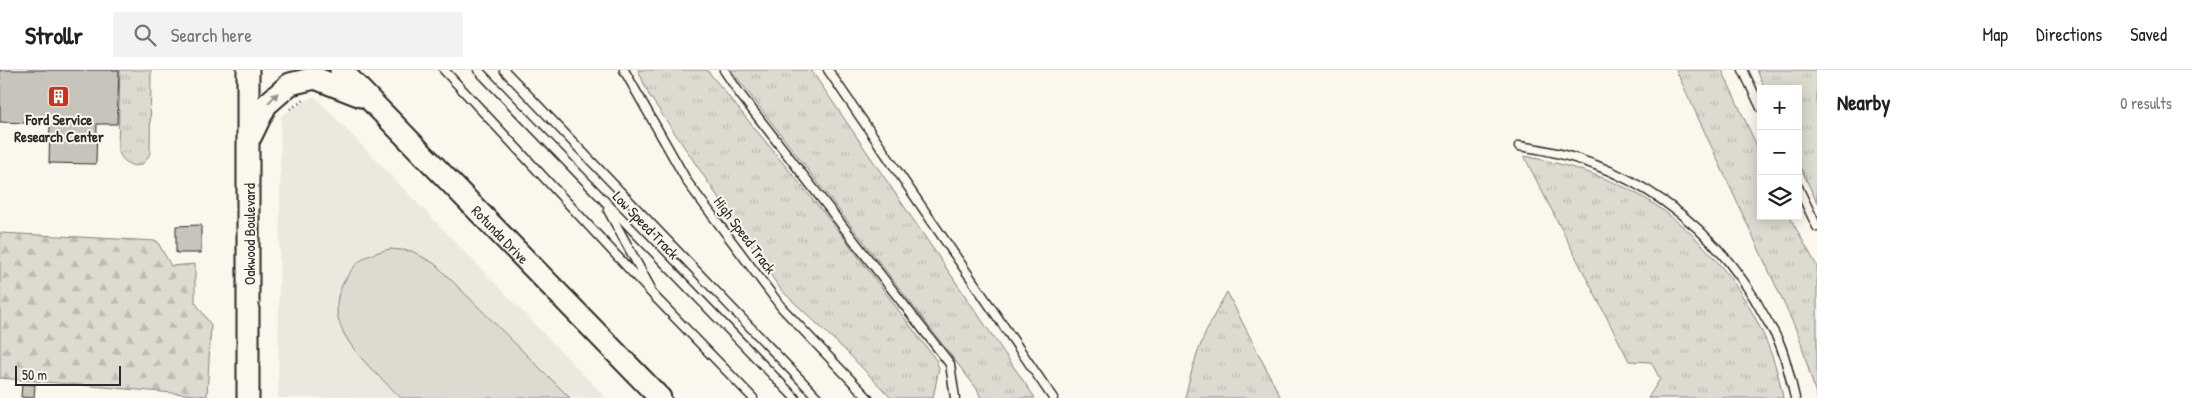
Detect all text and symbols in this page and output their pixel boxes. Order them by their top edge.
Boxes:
search box [113,12,463,57]
text: Strollr [25,19,83,51]
icon: search [131,21,159,49]
text: Search here [171,22,252,48]
text: Map [1983,22,2008,47]
text: Directions [2036,22,2102,47]
text: Saved [2130,22,2167,47]
building icon: Ford Service Research Center [47,84,71,108]
map controls [1757,85,1802,220]
button: + [1757,85,1802,130]
text: Nearby [1837,88,1890,117]
text: 0 results [2120,92,2172,114]
one-way arrow [267,93,279,105]
place label: Ford Service Research Center [14,109,104,147]
button: − [1757,130,1802,175]
button: layers [1757,175,1802,220]
street label: Oakwood Boulevard [239,183,260,285]
street label: Low Speed Track [608,186,684,264]
street label: High Speed Track [709,192,781,278]
street label: Rotunda Drive [467,200,534,268]
scale bar [15,363,121,386]
text: 50 m [22,365,47,384]

